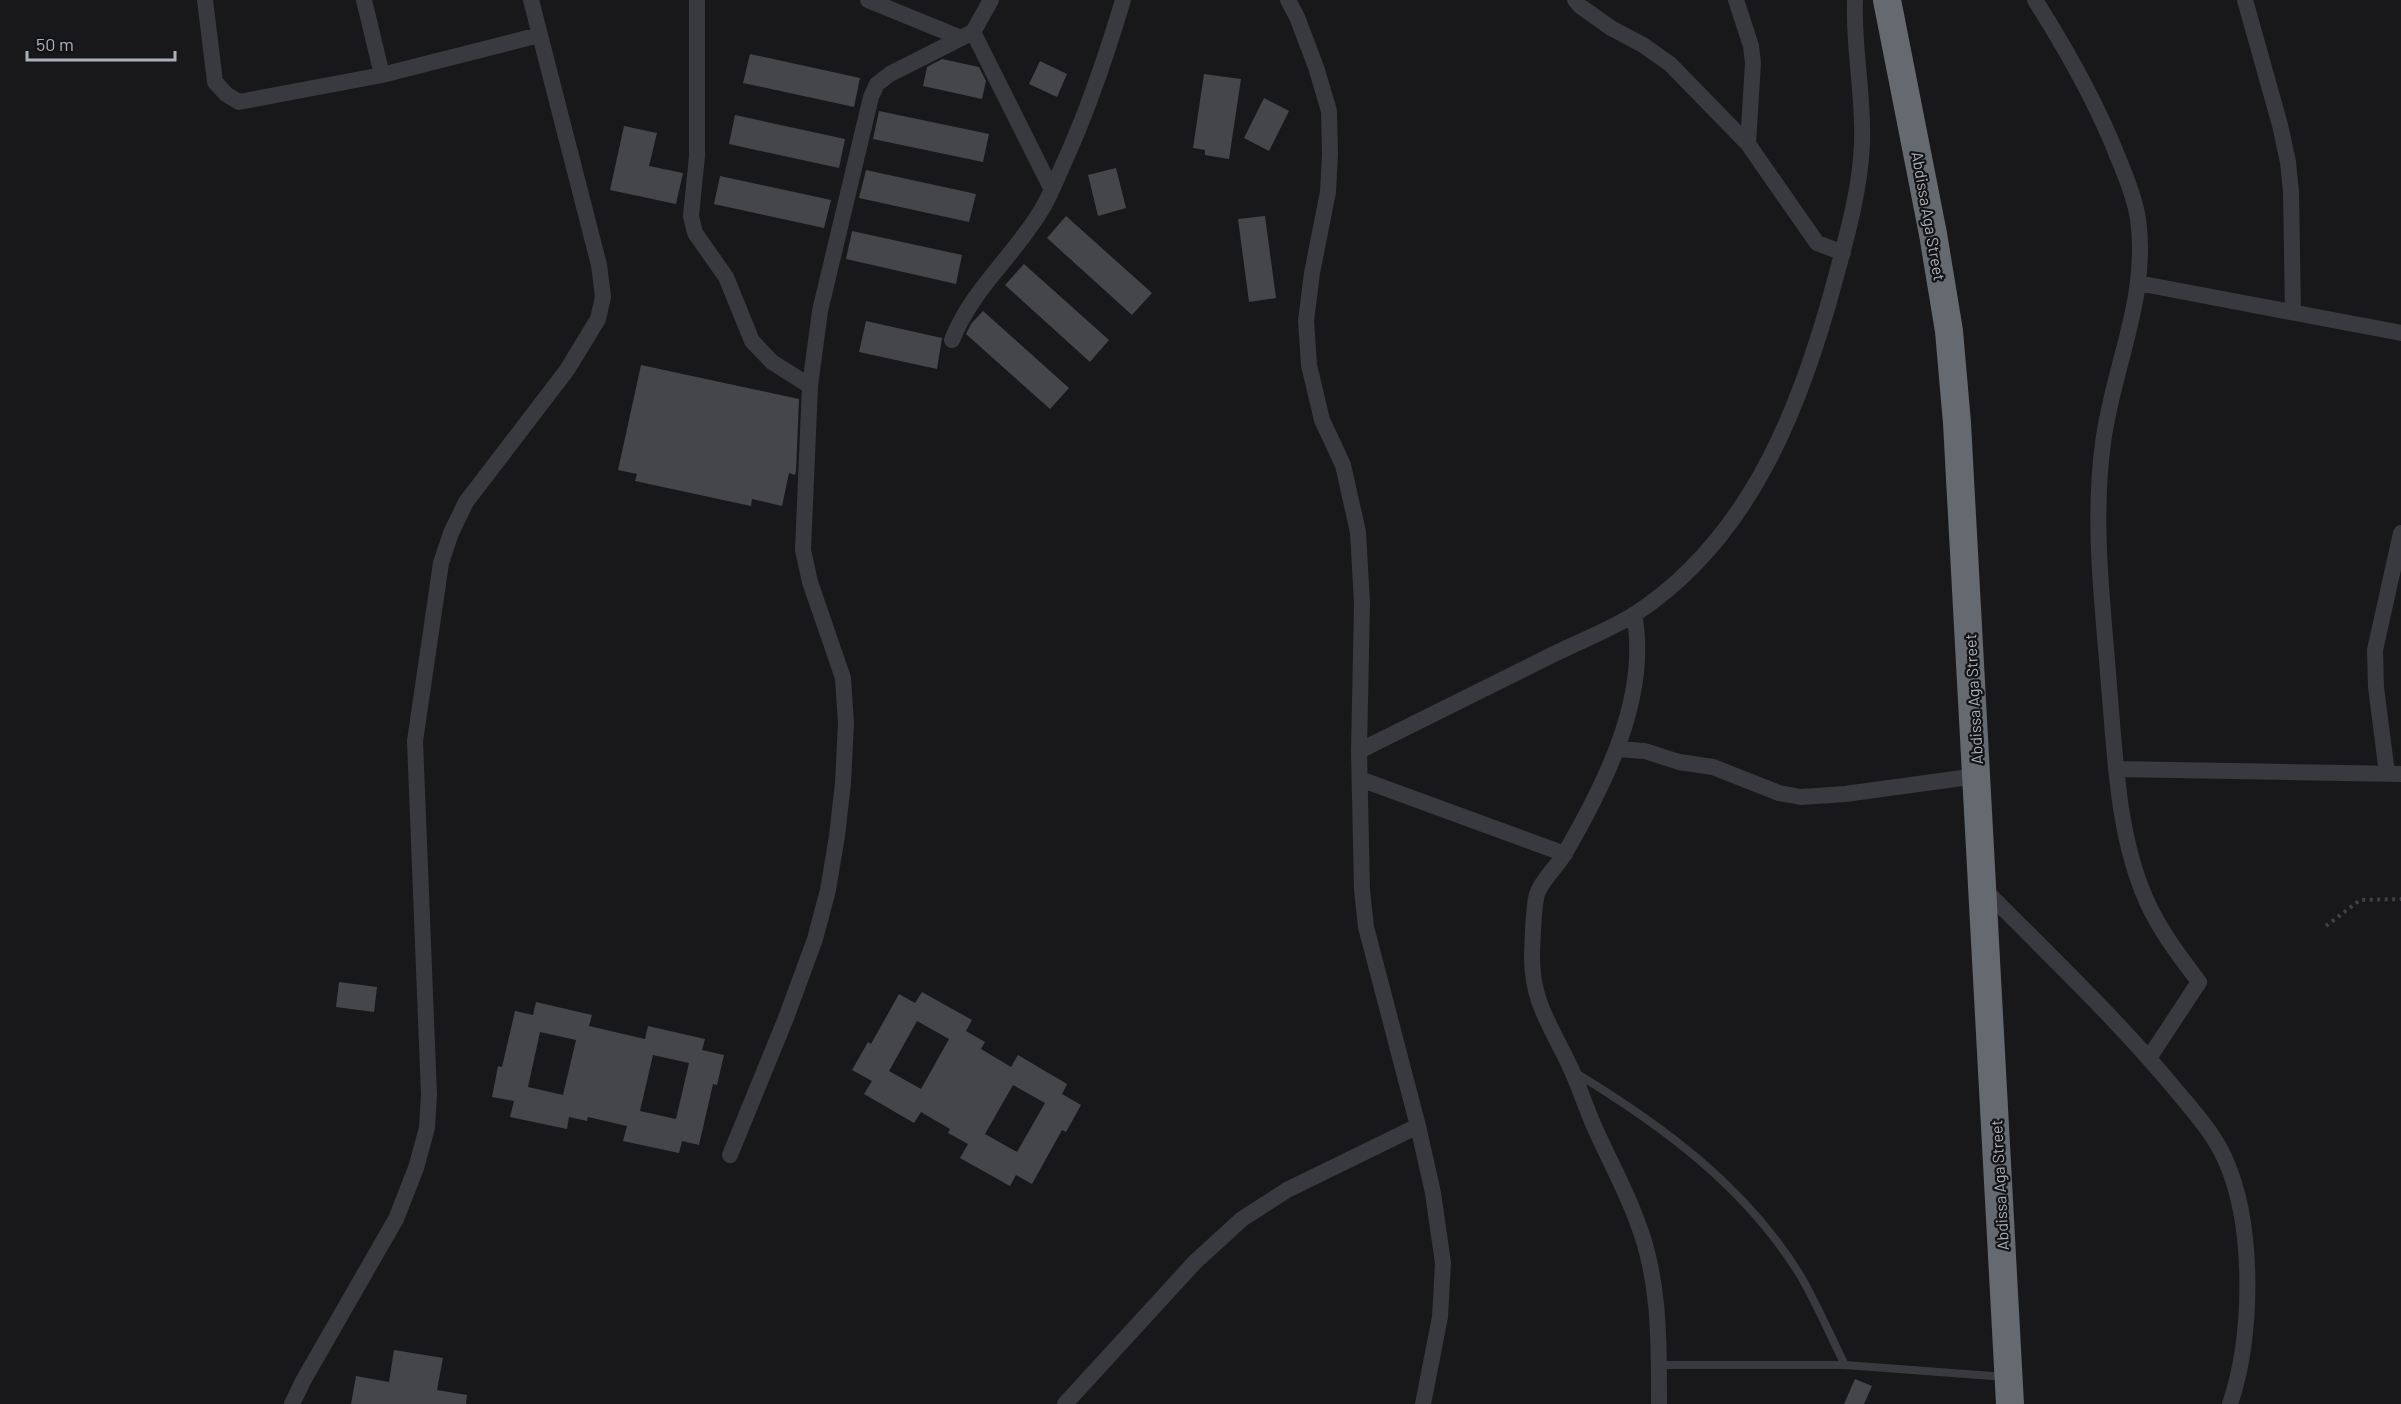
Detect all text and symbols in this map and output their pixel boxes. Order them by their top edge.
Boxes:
scale bar [27,24,176,62]
text: 50 m [36,33,74,55]
street label: Abdissa Aga Street [1908,150,1950,282]
street label: Abdissa Aga Street [1960,633,1986,765]
street label: Abdissa Aga Street [1986,1119,2012,1251]

